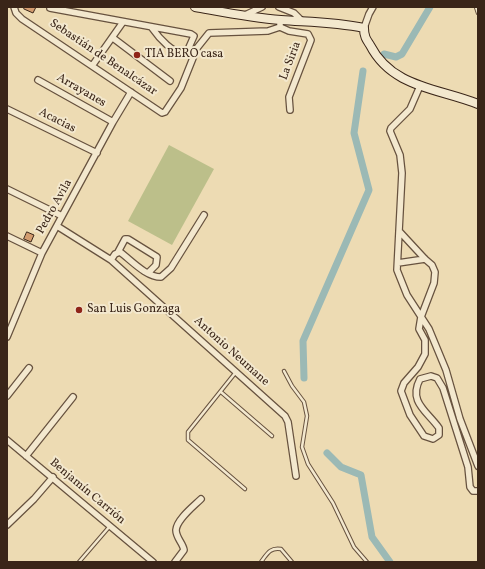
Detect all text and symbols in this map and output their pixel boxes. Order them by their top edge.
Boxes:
street label: Sebastián de Benalcázar [47,17,159,99]
street label: La Siria [277,40,305,82]
place label: TIA BERO casa [145,48,223,62]
marker: TIA BERO casa [132,50,142,60]
street label: Arrayanes [54,71,108,111]
street label: Acacias [36,106,78,136]
street label: Pedro Avila [34,177,76,237]
place label: San Luis Gonzaga [87,303,180,317]
marker: San Luis Gonzaga [74,305,84,315]
street label: Antonio Neumane [190,314,272,390]
street label: Benjamín Carrión [46,456,128,528]

